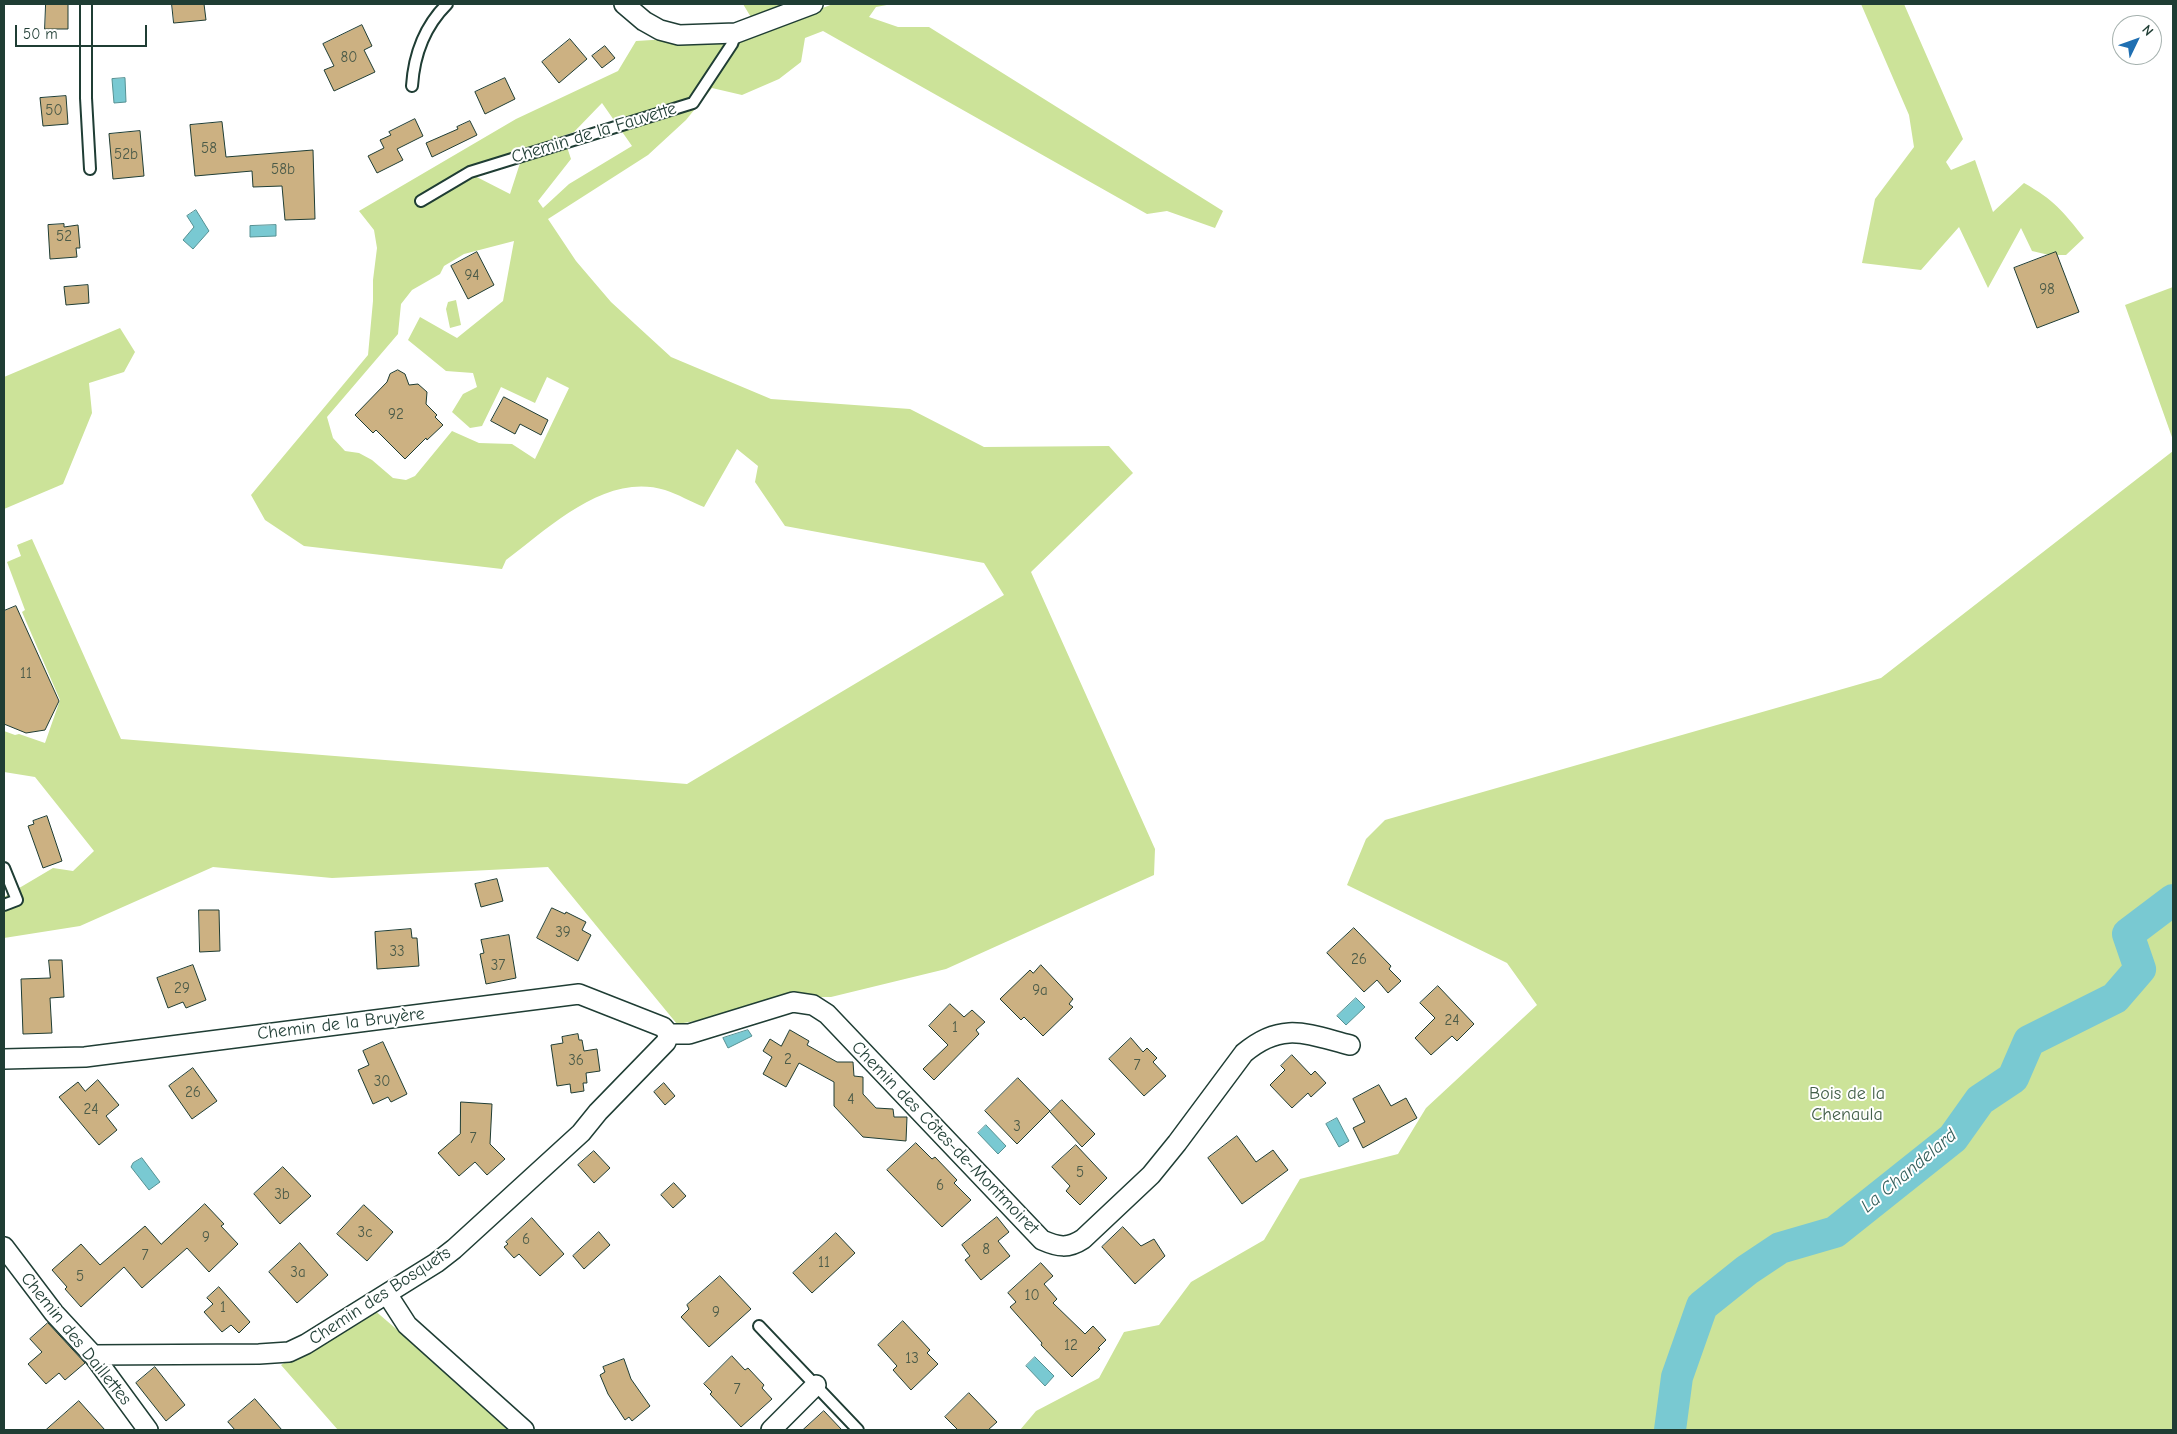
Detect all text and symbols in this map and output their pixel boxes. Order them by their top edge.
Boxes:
scale bar [18,15,150,47]
north arrow [2112,15,2162,65]
text: N [2138,21,2157,39]
text: 50 m [23,25,58,43]
house number: 80 [341,49,357,67]
street label: Chemin de la Fauvette [509,98,679,168]
house number: 50 [45,102,63,120]
house number: 58 [201,140,217,158]
house number: 52b [114,146,138,164]
house number: 58b [271,161,295,179]
house number: 52 [56,228,72,246]
house number: 94 [464,267,480,285]
house number: 98 [2039,281,2055,299]
house number: 92 [388,406,404,424]
house number: 11 [20,665,32,683]
house number: 39 [555,924,571,942]
house number: 33 [389,943,405,961]
house number: 26 [1351,951,1367,969]
house number: 37 [491,957,505,975]
house number: 29 [174,980,190,998]
house number: 9a [1032,982,1048,1000]
street label: Chemin de la Bruyère [256,1003,426,1045]
house number: 24 [1444,1012,1460,1030]
house number: 1 [952,1019,958,1037]
street label: Chemin des Côtes-de-Montmoiret [847,1037,1043,1239]
house number: 2 [784,1051,792,1069]
house number: 36 [568,1052,584,1070]
house number: 7 [1133,1057,1141,1075]
house number: 30 [374,1073,390,1091]
park label: Bois de la Chenaula [1809,1083,1885,1126]
house number: 26 [185,1084,201,1102]
house number: 4 [847,1091,855,1109]
house number: 24 [83,1101,99,1119]
house number: 3 [1013,1118,1021,1136]
water label: La Chandelard [1856,1124,1962,1218]
house number: 7 [469,1130,477,1148]
house number: 5 [1076,1164,1084,1182]
house number: 6 [936,1177,944,1195]
house number: 3b [274,1186,290,1204]
house number: 3c [358,1224,372,1242]
house number: 9 [202,1229,210,1247]
house number: 6 [522,1231,530,1249]
house number: 8 [982,1241,990,1259]
street label: Chemin des Bosquets [305,1242,455,1350]
house number: 7 [141,1247,149,1265]
house number: 11 [818,1254,830,1272]
house number: 3a [290,1264,306,1282]
street label: Chemin des Daillettes [16,1268,136,1410]
house number: 5 [76,1268,84,1286]
house number: 10 [1024,1287,1040,1305]
house number: 1 [220,1299,226,1317]
house number: 9 [712,1304,720,1322]
house number: 12 [1064,1337,1078,1355]
house number: 13 [905,1350,919,1368]
house number: 7 [733,1381,741,1399]

